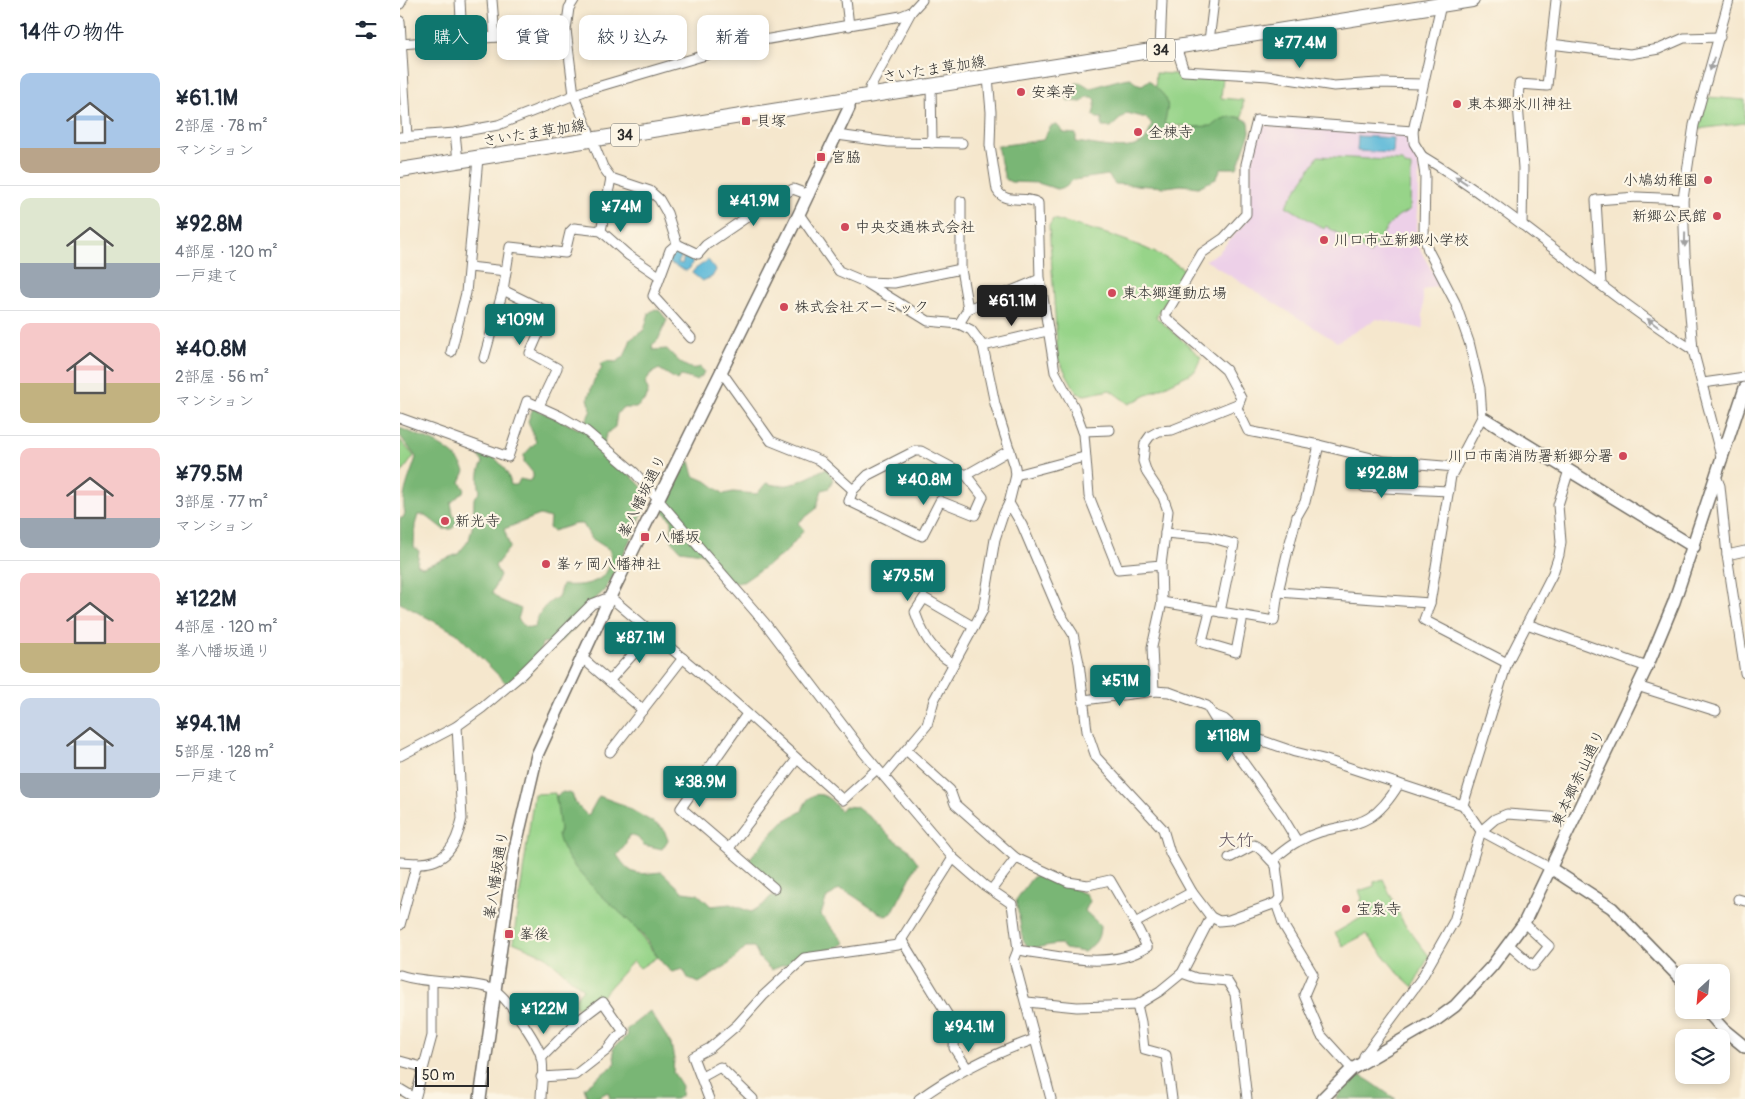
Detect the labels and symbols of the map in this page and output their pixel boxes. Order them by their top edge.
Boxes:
pin: ¥77.4M [1259,27,1341,69]
road number: 34 [1147,38,1175,62]
street label: さいたま草加線 [881,52,987,87]
one-way arrow [1707,56,1715,71]
place label: 安楽亭 [1031,83,1076,102]
marker: 安楽亭 [1015,86,1027,98]
place label: 東本郷氷川神社 [1467,95,1572,114]
marker: 東本郷氷川神社 [1451,98,1463,110]
place label: 貝塚 [756,112,786,131]
marker: 貝塚 [740,115,752,127]
street label: さいたま草加線 [481,116,587,151]
place label: 全棟寺 [1148,123,1193,142]
road number: 34 [611,124,639,146]
marker: 全棟寺 [1132,126,1144,138]
place label: 宮脇 [831,148,861,167]
marker: 宮脇 [815,151,827,163]
place label: 小鳩幼稚園 [1623,171,1698,190]
marker: 小鳩幼稚園 [1702,174,1714,186]
one-way arrow [1454,175,1468,185]
pin: ¥41.9M [713,184,795,227]
pin: ¥74M [591,190,651,233]
place label: 新郷公民館 [1632,207,1707,226]
marker: 新郷公民館 [1711,210,1723,222]
place label: 中央交通株式会社 [855,218,975,237]
marker: 中央交通株式会社 [839,221,851,233]
place label: 川口市立新郷小学校 [1334,231,1469,250]
one-way arrow [1681,233,1689,249]
marker: 川口市立新郷小学校 [1318,234,1330,246]
pin: ¥61.1M [971,284,1053,327]
place label: 東本郷運動広場 [1122,284,1227,303]
marker: 東本郷運動広場 [1106,287,1118,299]
place label: 株式会社ズーミック [794,298,929,317]
marker: 株式会社ズーミック [778,301,790,313]
pin: ¥109M [485,304,555,346]
one-way arrow [1647,317,1660,328]
place label: 川口市南消防署新郷分署 [1448,447,1613,466]
marker: 川口市南消防署新郷分署 [1617,450,1629,462]
street label: 峯八幡坂通り [614,452,671,541]
pin: ¥92.8M [1341,456,1423,499]
pin: ¥40.8M [883,464,965,506]
place label: 新光寺 [455,512,500,531]
marker: 新光寺 [439,515,451,527]
place label: 八幡坂 [655,528,700,547]
marker: 八幡坂 [639,531,651,543]
place label: 峯ヶ岡八幡神社 [556,555,661,574]
marker: 峯ヶ岡八幡神社 [540,558,552,570]
pin: ¥79.5M [867,560,949,602]
pin: ¥87.1M [599,622,681,664]
pin: ¥51M [1090,664,1150,707]
pin: ¥118M [1193,720,1263,762]
street label: 東本郷赤山通り [1548,727,1609,830]
pin: ¥38.9M [659,766,741,808]
street label: 峯八幡坂通り [480,829,513,921]
district label: 大竹 [1218,829,1254,852]
place label: 宝泉寺 [1356,900,1401,919]
marker: 宝泉寺 [1340,903,1352,915]
place label: 峯後 [519,925,549,944]
marker: 峯後 [503,928,515,940]
north arrow [1675,964,1730,1019]
pin: ¥122M [509,992,579,1035]
pin: ¥94.1M [928,1010,1010,1053]
scale bar [415,1064,489,1087]

